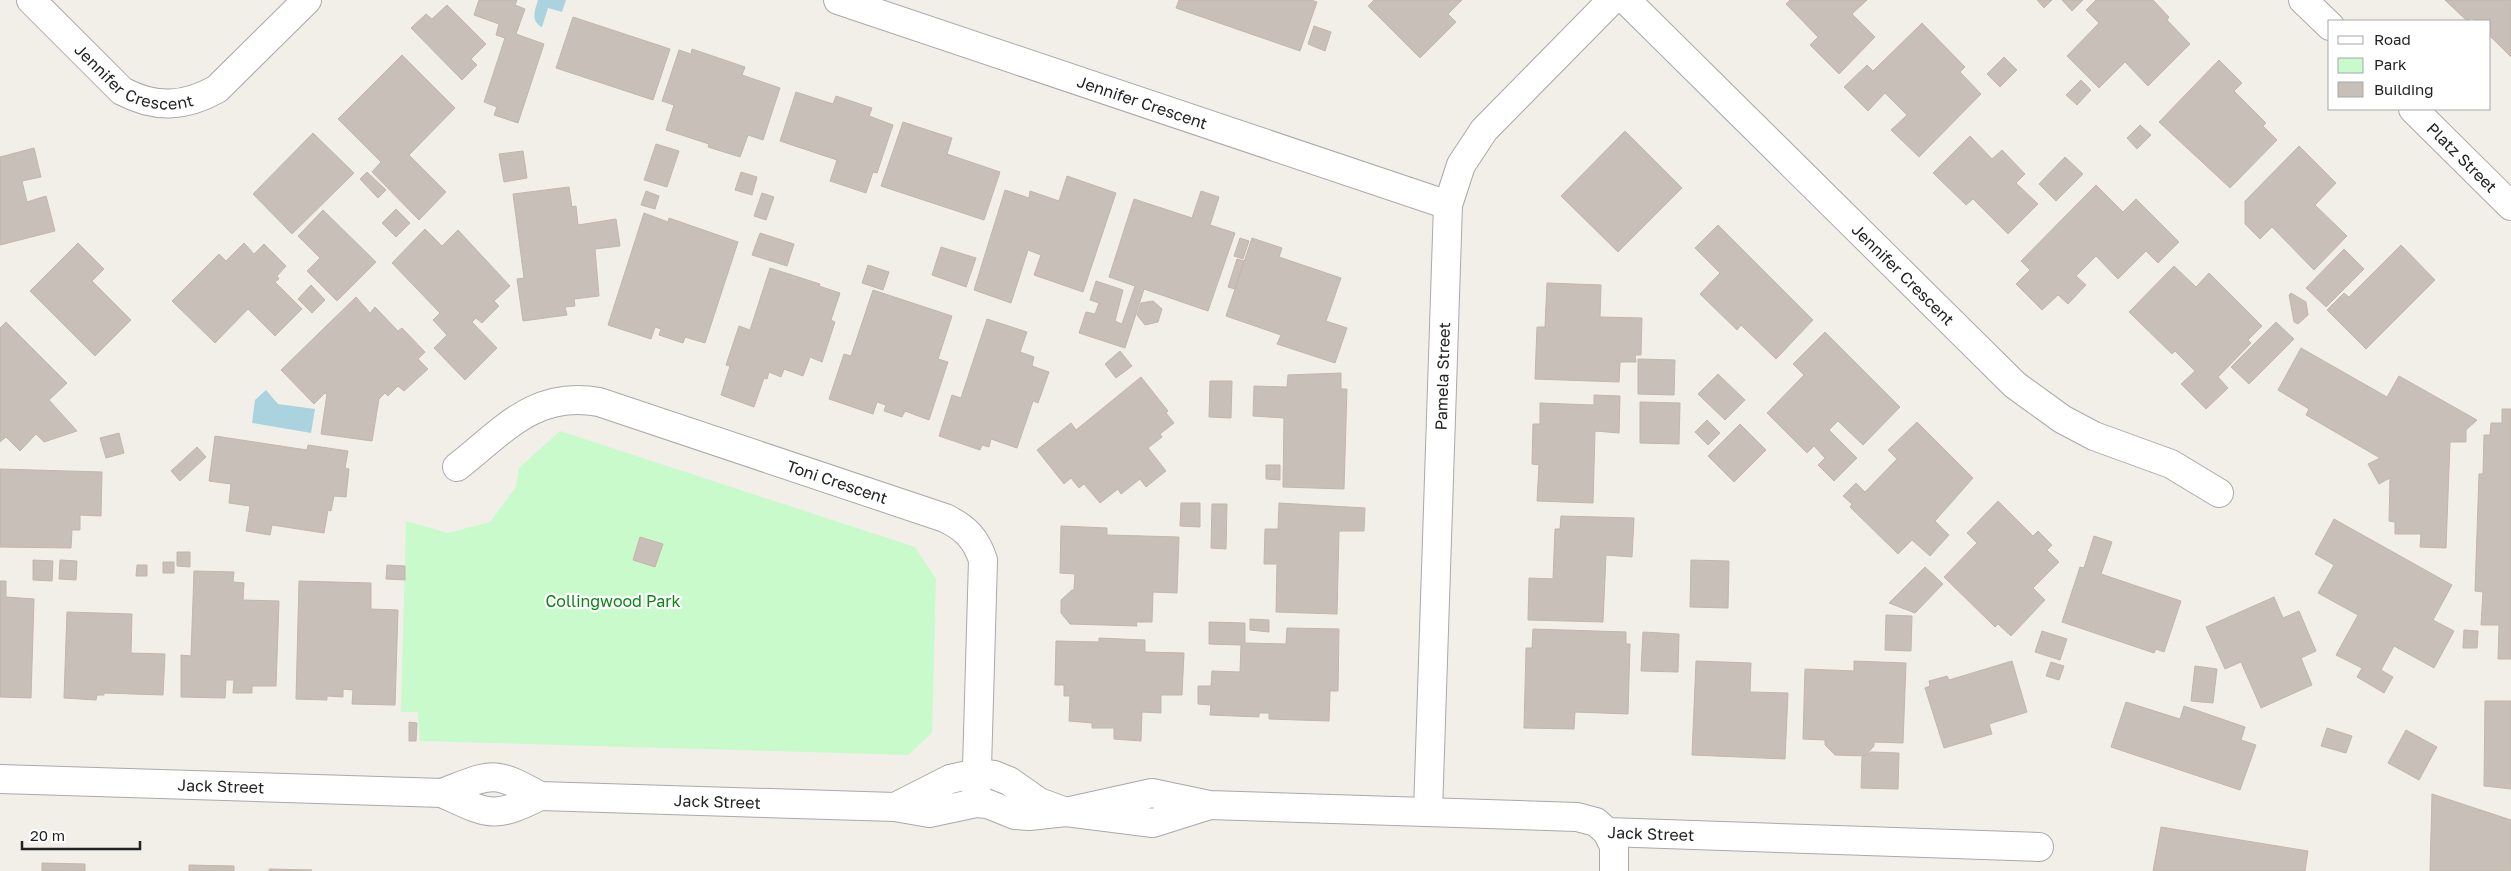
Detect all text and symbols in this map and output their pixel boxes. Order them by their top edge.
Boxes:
legend [2328,20,2491,110]
text: Road [2374,30,2411,48]
street label: Jennifer Crescent [71,40,195,114]
text: Park [2374,55,2407,73]
street label: Jennifer Crescent [1075,71,1210,133]
text: Building [2374,80,2434,98]
street label: Platz Street [2423,118,2501,197]
street label: Jennifer Crescent [1848,219,1959,329]
street label: Pamela Street [1431,322,1454,431]
street label: Toni Crescent [784,456,890,508]
park label: Collingwood Park [545,591,681,611]
street label: Jack Street [177,775,265,797]
street label: Jack Street [673,790,761,813]
scale bar [22,818,140,850]
street label: Jack Street [1607,822,1695,845]
text: 20 m [30,826,65,844]

